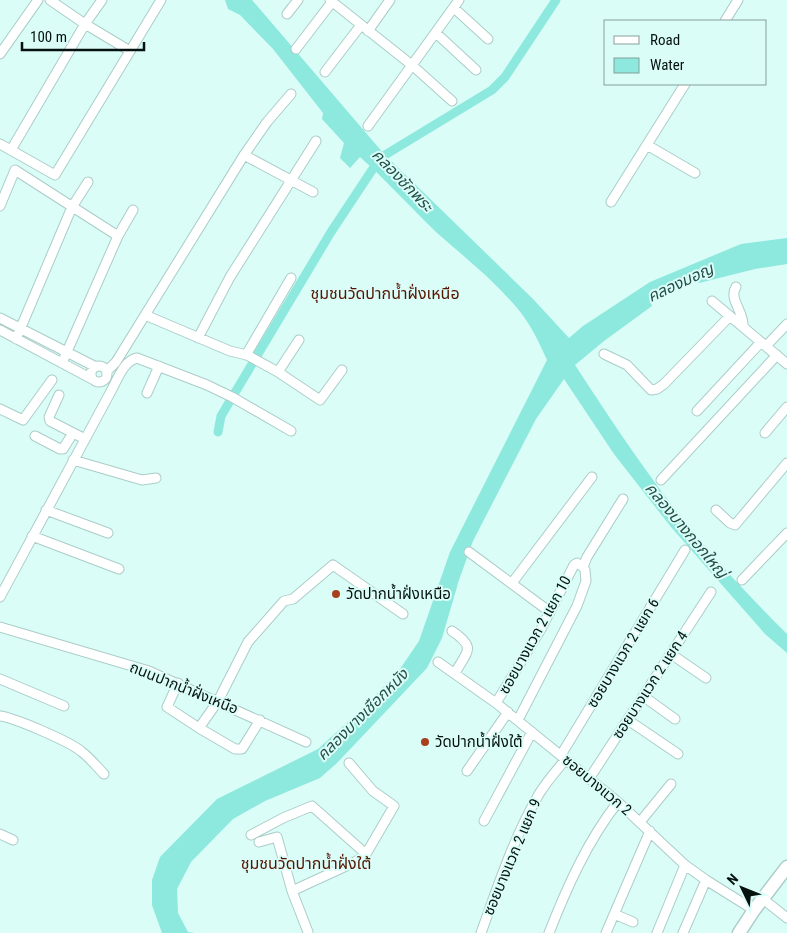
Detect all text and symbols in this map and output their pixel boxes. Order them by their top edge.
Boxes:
scale bar [22,20,145,52]
legend [604,20,767,85]
text: 100 m [30,28,67,46]
text: Road [650,31,680,49]
text: Water [650,56,685,74]
water label: คลองชักพระ [368,145,438,217]
water label: คลองมอญ [644,258,717,306]
district label: ชุมชนวัดปากน้ำฝั่งเหนือ [310,282,460,303]
water label: คลองบางกอกใหญ่ [641,479,733,583]
street label: ซอยบางแวก 2 แยก 10 [495,573,575,697]
place label: วัดปากน้ำฝั่งเหนือ [346,583,451,603]
marker: วัดปากน้ำฝั่งเหนือ [330,588,342,600]
street label: ซอยบางแวก 2 แยก 6 [583,595,663,711]
street label: ซอยบางแวก 2 แยก 4 [608,628,692,742]
street label: ถนนปากน้ำฝั่งเหนือ [127,656,242,718]
water label: คลองบางเชือกหนัง [313,664,413,764]
place label: วัดปากน้ำฝั่งใต้ [435,731,523,751]
marker: วัดปากน้ำฝั่งใต้ [419,736,431,748]
street label: ซอยบางแวก 2 [559,751,635,819]
street label: ซอยบางแวก 2 แยก 9 [479,796,545,918]
district label: ชุมชนวัดปากน้ำฝั่งใต้ [241,852,371,873]
north arrow [717,863,767,913]
text: N [724,871,741,888]

